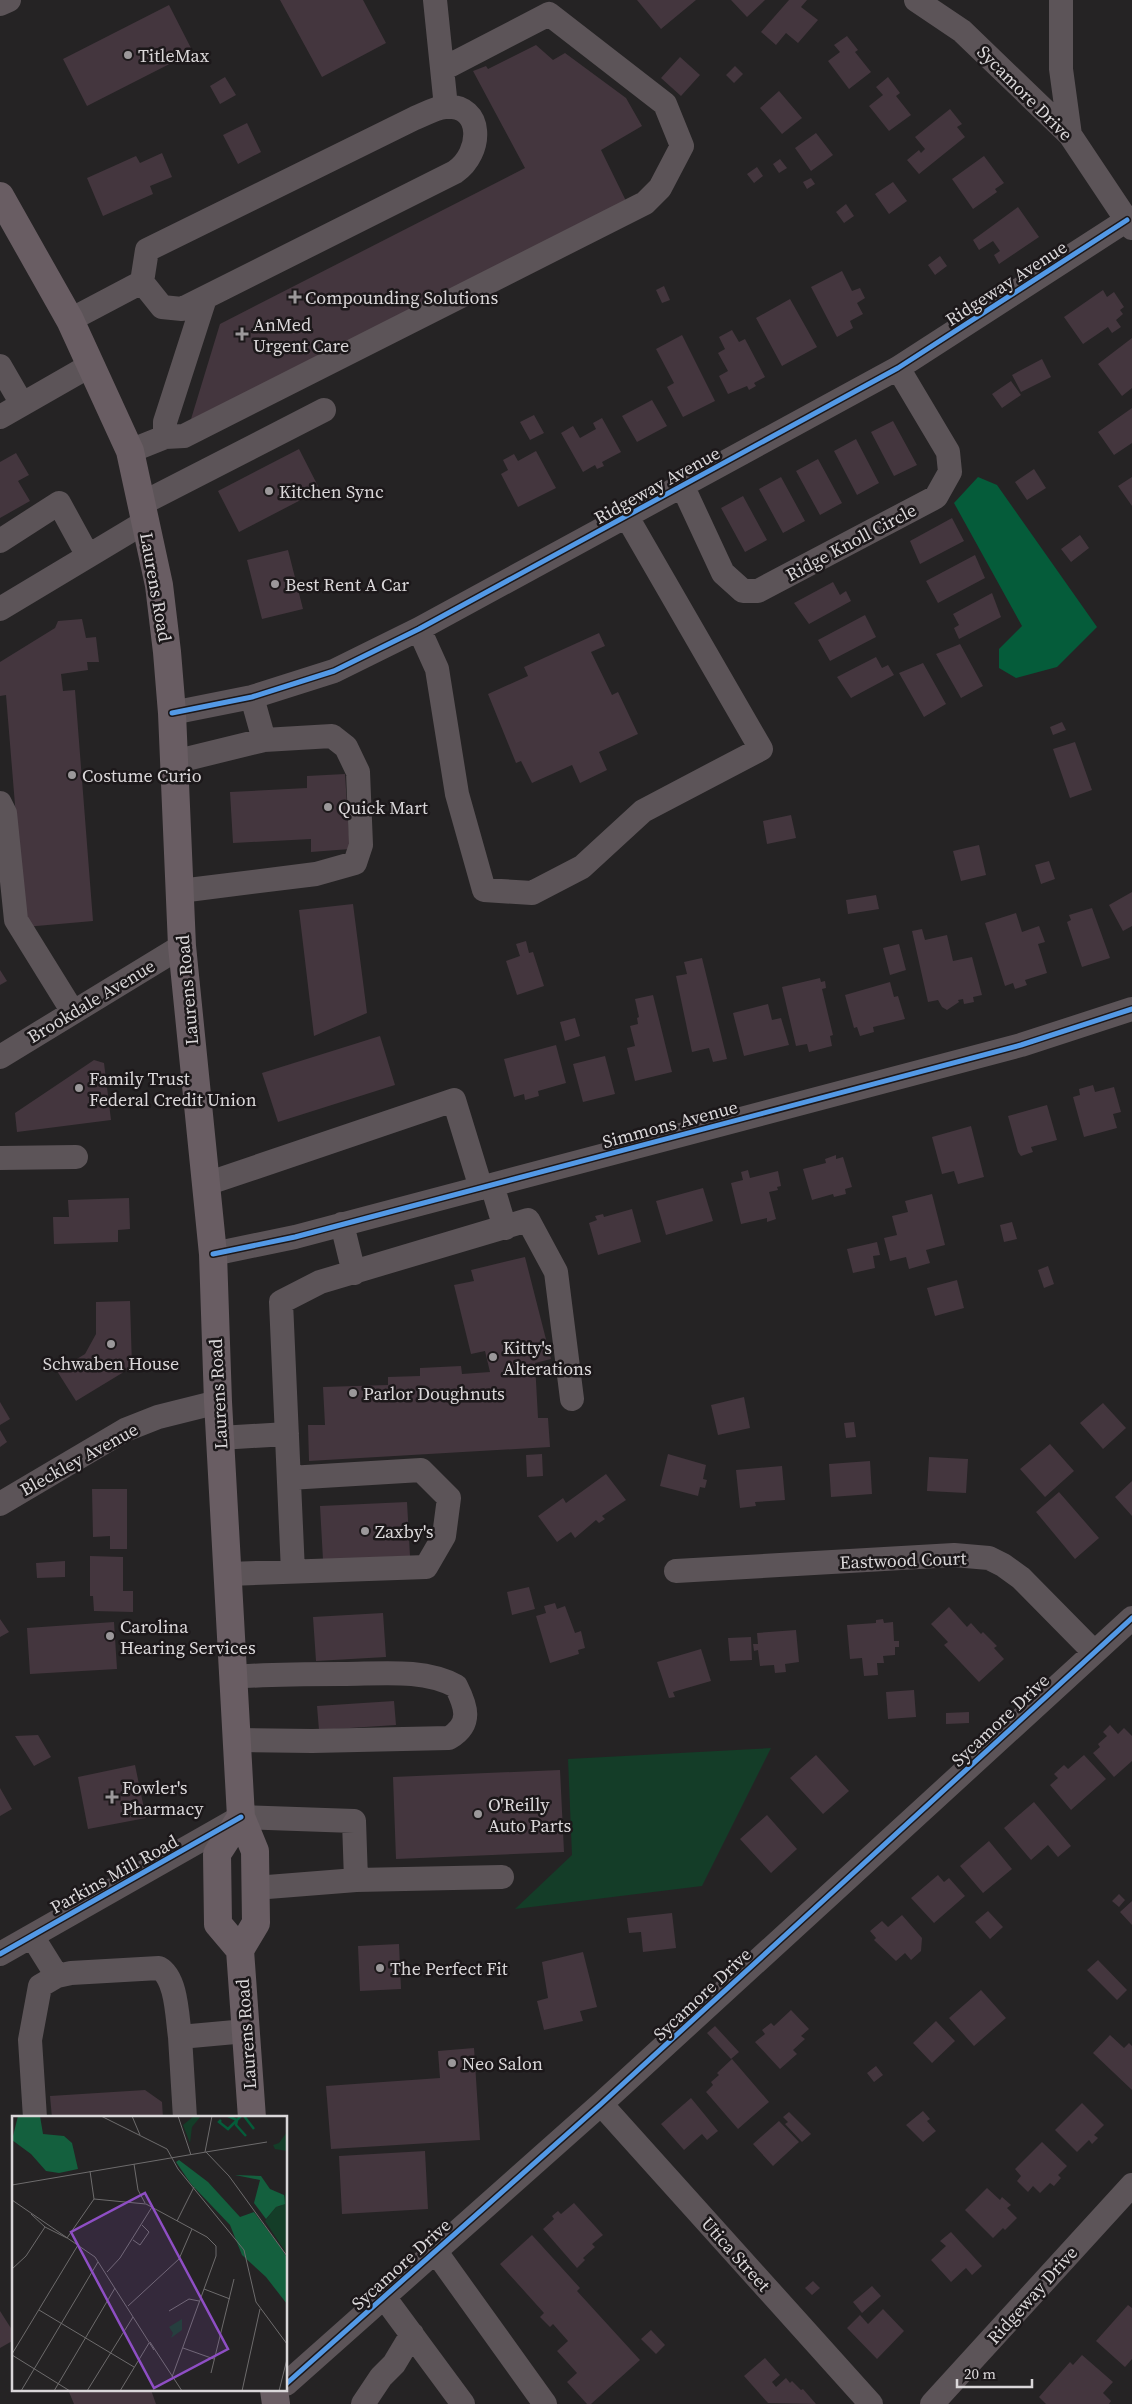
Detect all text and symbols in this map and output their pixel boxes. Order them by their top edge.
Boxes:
street label: Sycamore Drive [972,40,1078,146]
place label: TitleMax [138,43,210,68]
marker: TitleMax [122,49,134,61]
street label: Ridgeway Avenue [940,234,1072,332]
place label: Compounding Solutions [305,285,498,310]
marker: Compounding Solutions [289,291,301,303]
place label: AnMed Urgent Care [253,312,349,358]
marker: AnMed Urgent Care [235,327,249,341]
street label: Ridgeway Avenue [590,440,724,530]
place label: Kitchen Sync [279,479,384,504]
marker: Kitchen Sync [263,485,275,497]
street label: Ridge Knoll Circle [781,497,921,587]
street label: Laurens Road [134,530,178,644]
place label: Best Rent A Car [285,572,410,597]
marker: Best Rent A Car [269,578,281,590]
place label: Costume Curio [82,763,202,788]
marker: Costume Curio [66,769,78,781]
place label: Quick Mart [338,795,428,820]
marker: Quick Mart [322,801,334,813]
street label: Laurens Road [170,934,204,1046]
street label: Brookdale Avenue [22,953,160,1049]
place label: Family Trust Federal Credit Union [89,1066,257,1112]
marker: Family Trust Federal Credit Union [73,1082,85,1094]
street label: Simmons Avenue [600,1094,740,1154]
place label: Kitty's Alterations [503,1335,592,1381]
marker: Schwaben House [105,1338,117,1350]
street label: Laurens Road [203,1338,233,1450]
place label: Schwaben House [43,1351,179,1376]
marker: Kitty's Alterations [487,1351,499,1363]
place label: Parlor Doughnuts [363,1381,505,1406]
marker: Parlor Doughnuts [347,1387,359,1399]
street label: Bleckley Avenue [16,1416,142,1502]
place label: Zaxby's [375,1519,434,1544]
marker: Zaxby's [359,1525,371,1537]
street label: Eastwood Court [839,1545,967,1575]
place label: Carolina Hearing Services [120,1614,256,1660]
marker: Carolina Hearing Services [104,1630,116,1642]
street label: Sycamore Drive [945,1668,1055,1772]
place label: Fowler's Pharmacy [122,1775,204,1821]
marker: Fowler's Pharmacy [106,1791,118,1803]
place label: O'Reilly Auto Parts [488,1792,571,1838]
marker: O'Reilly Auto Parts [472,1808,484,1820]
street label: Parkins Mill Road [46,1829,182,1919]
street label: Sycamore Drive [647,1942,757,2046]
place label: The Perfect Fit [390,1956,508,1981]
marker: The Perfect Fit [374,1962,386,1974]
street label: Laurens Road [230,1978,262,2090]
place label: Neo Salon [462,2051,543,2076]
marker: Neo Salon [446,2057,458,2069]
inset map [12,2116,288,2392]
street label: Utica Street [696,2211,776,2297]
street label: Sycamore Drive [346,2213,456,2315]
street label: Ridgeway Drive [981,2240,1083,2350]
scale bar [957,2356,1032,2388]
text: 20 m [964,2363,996,2384]

